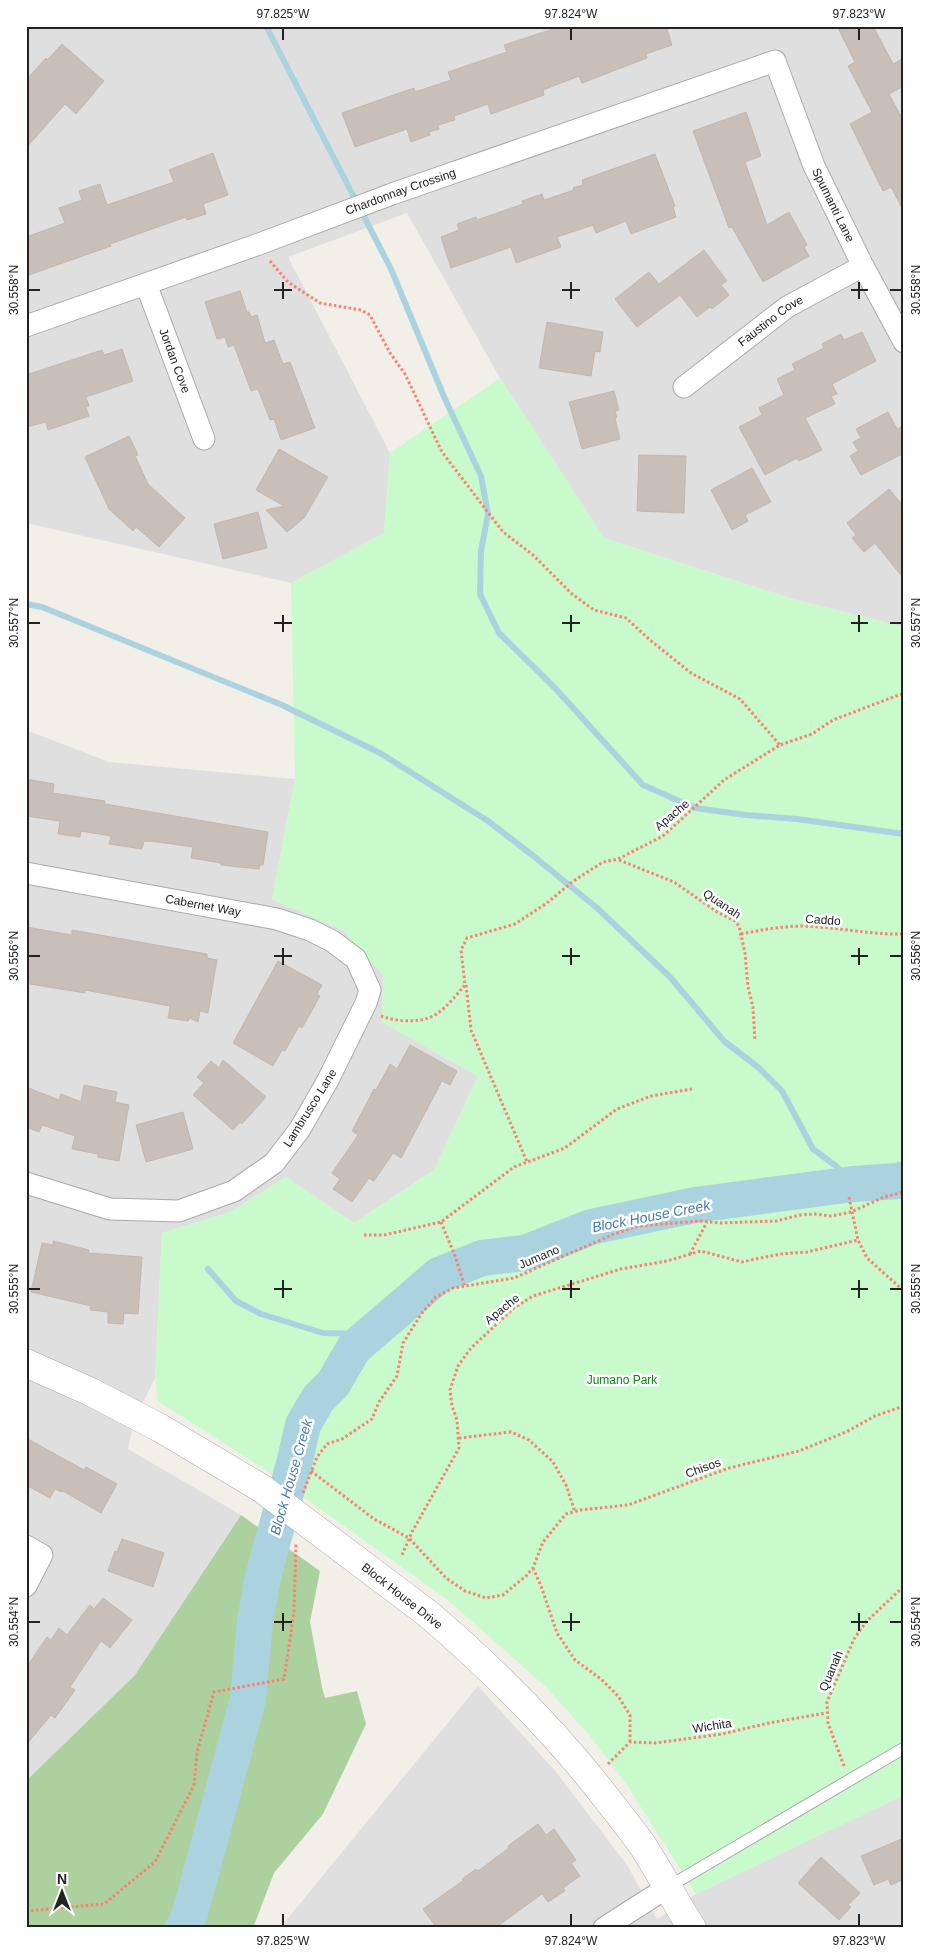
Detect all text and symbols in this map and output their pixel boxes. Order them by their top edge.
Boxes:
text: 97.825°W [257,7,310,21]
text: 97.824°W [545,7,598,21]
text: 97.823°W [833,7,886,21]
street label: Chardonnay Crossing [343,165,458,218]
street label: Spumanti Lane [809,166,857,245]
text: 30.558°N [7,265,21,315]
text: 30.558°N [909,265,923,315]
street label: Faustino Cove [735,292,806,349]
street label: Jordan Cove [156,326,193,395]
text: 30.557°N [7,598,21,648]
text: 30.557°N [909,598,923,648]
street label: Apache [652,796,692,833]
street label: Quanah [700,886,744,922]
street label: Cabernet Way [164,892,242,919]
street label: Caddo [805,912,841,928]
text: 30.556°N [7,931,21,981]
text: 30.556°N [909,931,923,981]
street label: Lambrusco Lane [280,1066,340,1150]
water label: Block House Creek [591,1197,712,1235]
street label: Jumano [517,1242,562,1272]
text: 30.555°N [7,1264,21,1314]
text: 30.555°N [909,1264,923,1314]
street label: Apache [482,1291,522,1327]
park label: Jumano Park [587,1373,658,1387]
water label: Block House Creek [267,1416,315,1537]
street label: Chisos [683,1455,723,1481]
street label: Block House Drive [359,1560,445,1632]
text: 30.554°N [7,1597,21,1647]
text: 30.554°N [909,1597,923,1647]
street label: Quanah [816,1649,846,1693]
street label: Wichita [691,1716,733,1736]
north arrow [38,1866,88,1916]
text: N [57,1871,67,1887]
text: 97.825°W [257,1934,310,1948]
text: 97.824°W [545,1934,598,1948]
text: 97.823°W [833,1934,886,1948]

